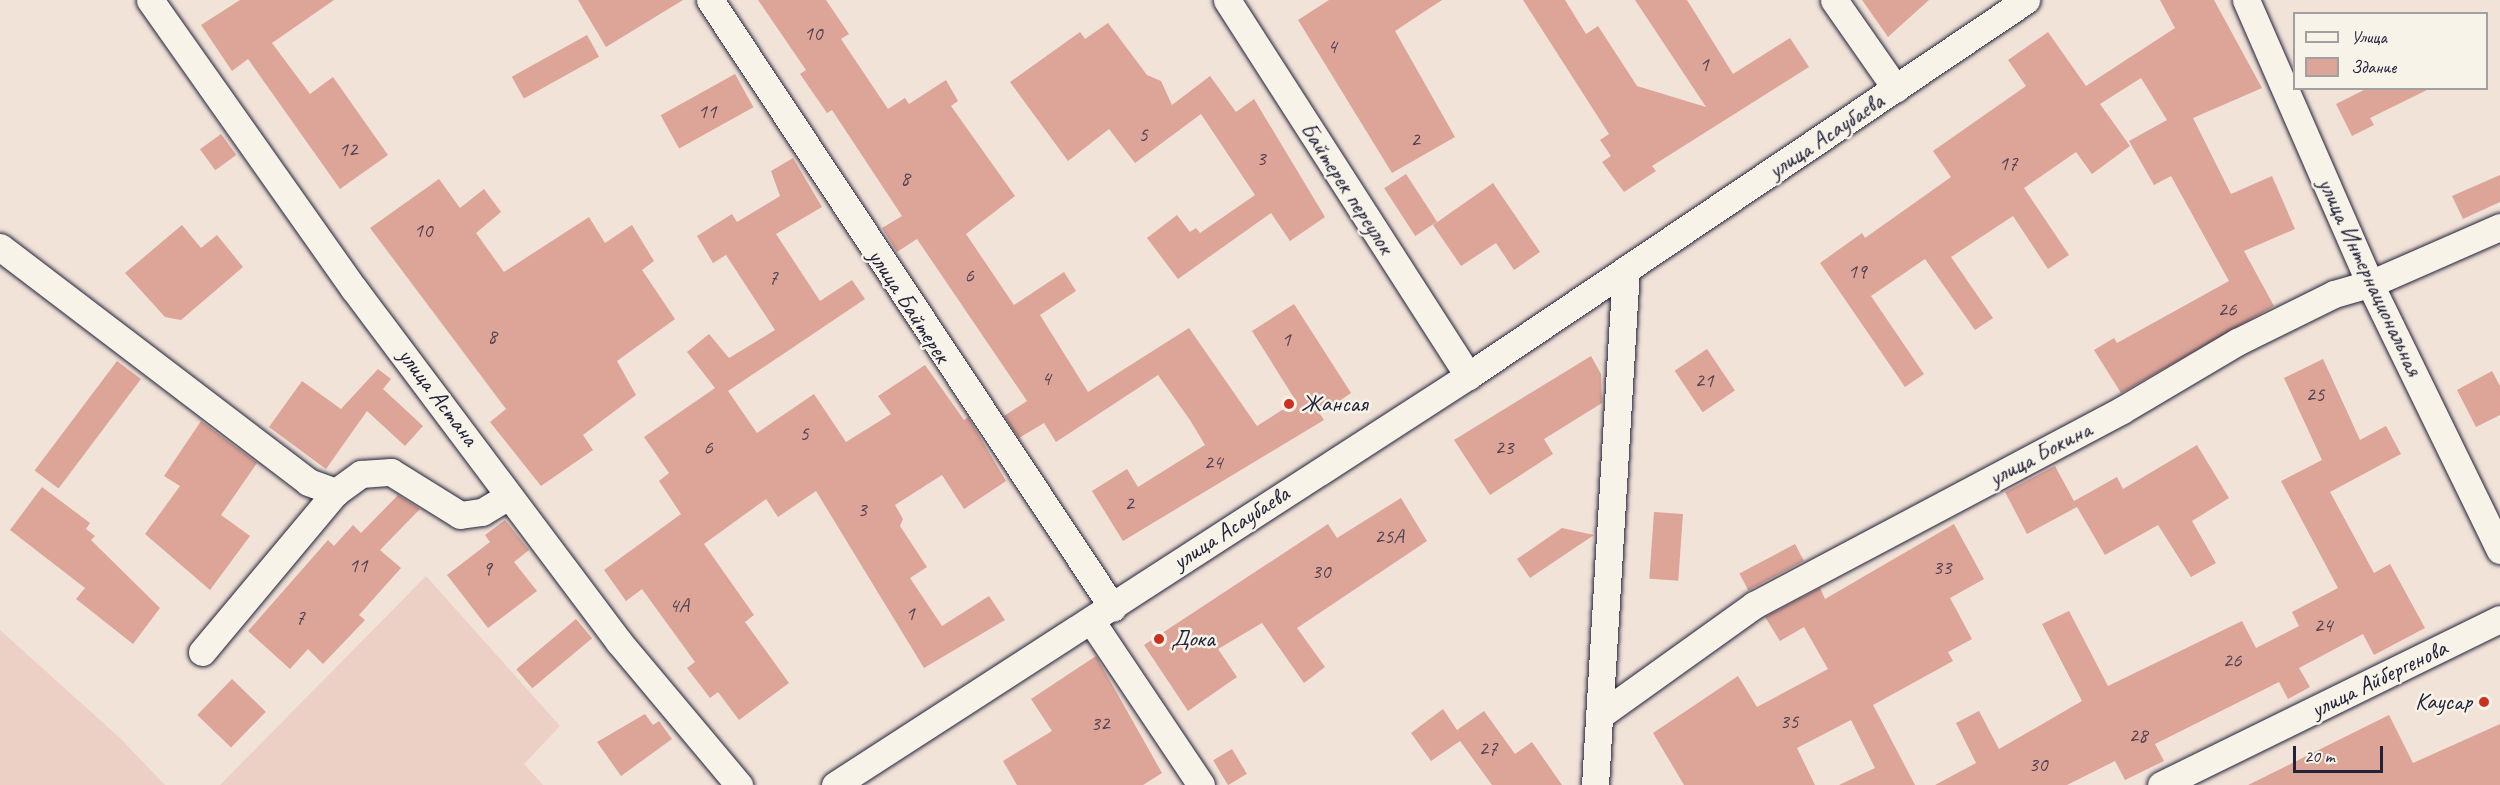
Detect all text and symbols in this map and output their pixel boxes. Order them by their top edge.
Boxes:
legend [2293,12,2488,90]
house number: 10 [804,20,822,46]
text: Улица [2351,26,2387,48]
house number: 4 [1327,33,1337,59]
house number: 1 [1699,51,1709,77]
text: Здание [2351,56,2396,78]
street label: улица Асаубаева [1763,87,1889,185]
house number: 11 [698,98,716,124]
street label: Байтерек переулок [1294,117,1400,259]
house number: 5 [1138,121,1148,147]
house number: 2 [1410,126,1420,152]
house number: 12 [339,136,357,162]
house number: 3 [1256,145,1266,171]
house number: 17 [1999,150,2017,176]
house number: 8 [900,165,910,191]
street label: улица Интернациональная [2311,173,2429,381]
house number: 10 [414,217,432,243]
street label: улица Байтерек [861,244,957,368]
house number: 19 [1848,258,1866,284]
house number: 6 [964,262,974,288]
house number: 7 [768,264,778,290]
house number: 26 [2218,296,2236,322]
house number: 8 [487,323,497,349]
house number: 1 [1281,326,1291,352]
street label: улица Астана [391,342,485,452]
house number: 4 [1041,365,1051,391]
house number: 21 [1695,367,1713,393]
house number: 25 [2306,381,2324,407]
place label: Жансая [1301,390,1367,418]
marker: Жансая [1282,397,1296,411]
street label: улица Бокина [1984,415,2096,493]
house number: 5 [799,420,809,446]
house number: 6 [703,434,713,460]
house number: 23 [1495,434,1513,460]
house number: 24 [1204,449,1222,475]
street label: улица Асаубаева [1168,480,1294,576]
house number: 2 [1124,490,1134,516]
house number: 3 [857,496,867,522]
house number: 25А [1374,523,1404,549]
house number: 11 [349,552,367,578]
house number: 33 [1933,554,1951,580]
house number: 9 [482,555,492,581]
house number: 30 [1312,558,1330,584]
house number: 4А [669,592,689,618]
house number: 1 [905,600,915,626]
house number: 7 [295,604,305,630]
house number: 24 [2314,612,2332,638]
place label: Дока [1171,625,1215,653]
marker: Дока [1152,632,1166,646]
street label: улица Айбергенова [2306,634,2452,724]
house number: 26 [2223,647,2241,673]
place label: Каусар [2415,688,2472,716]
marker: Каусар [2477,695,2491,709]
house number: 35 [1780,708,1798,734]
house number: 32 [1091,710,1109,736]
house number: 28 [2129,722,2147,748]
scale bar [2296,734,2386,772]
house number: 27 [1479,735,1497,761]
text: 20 m [2304,745,2335,767]
house number: 30 [2029,751,2047,777]

